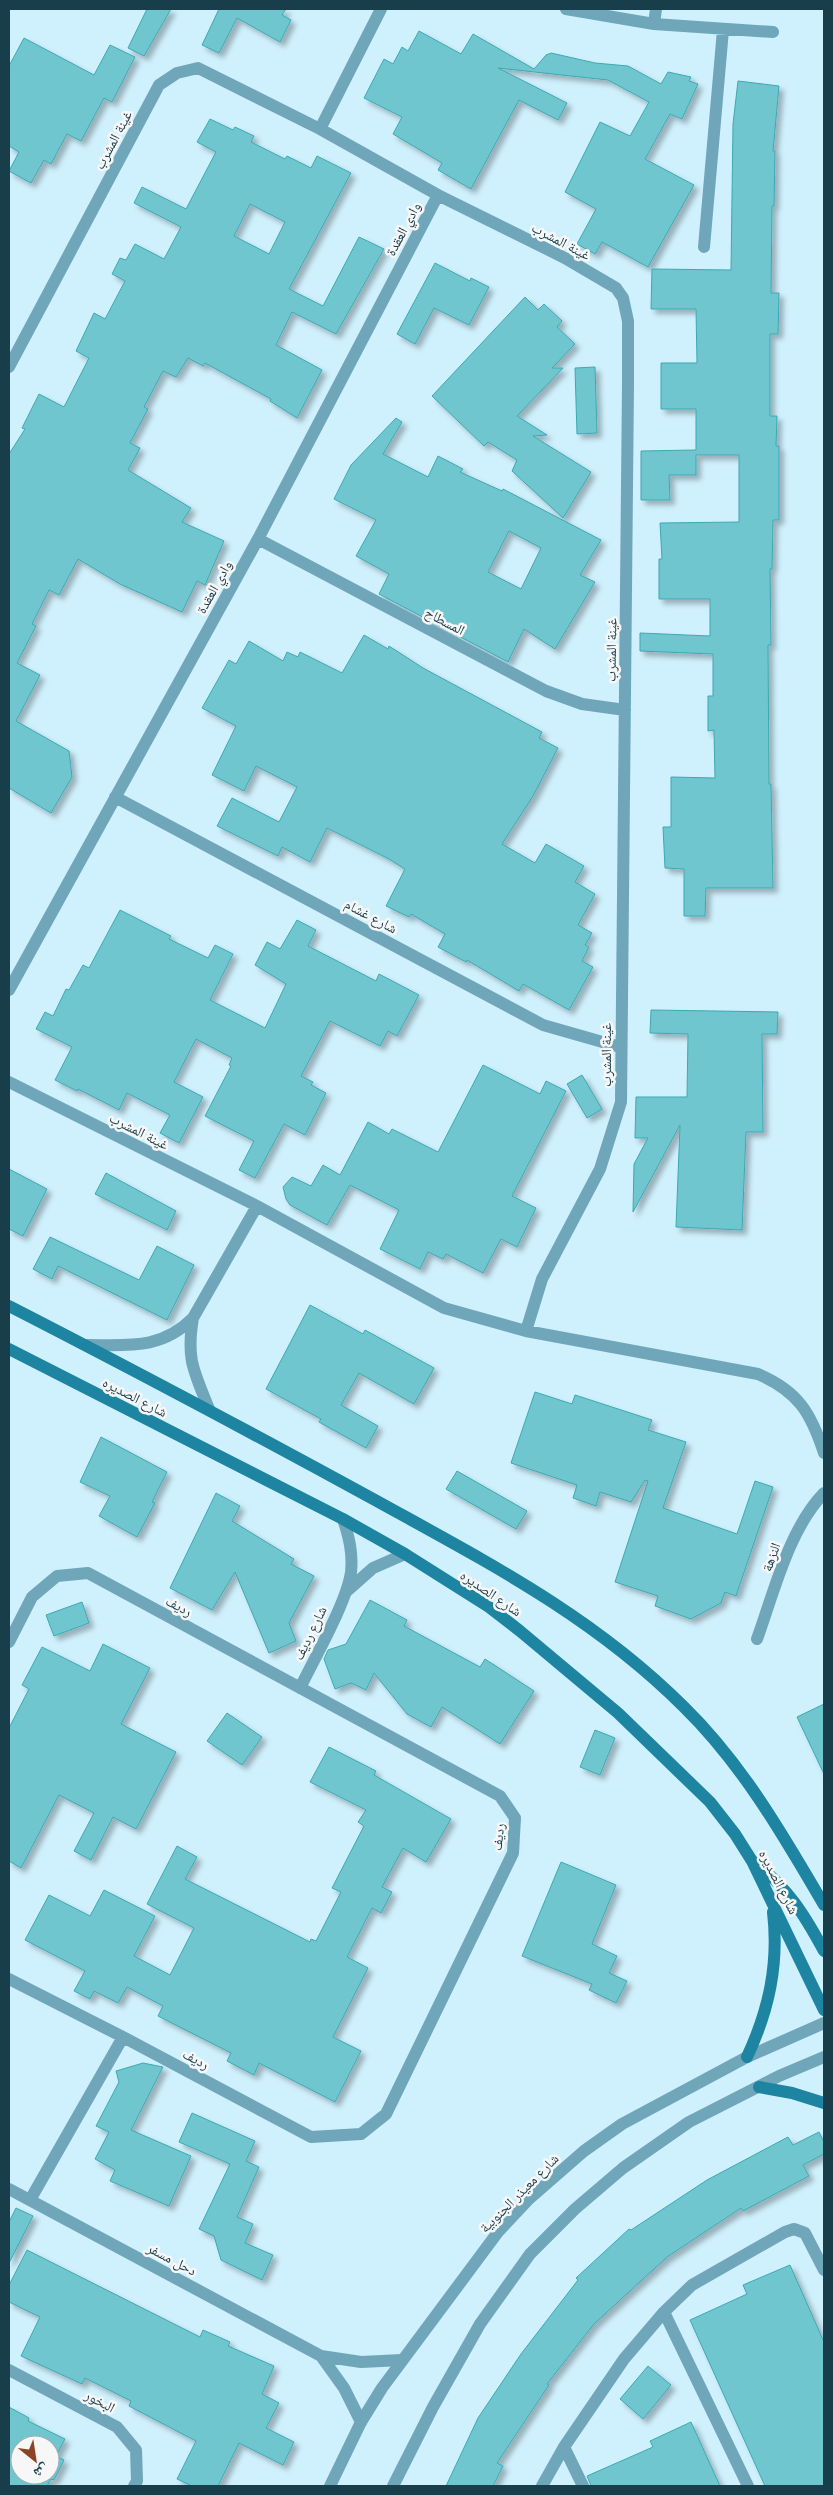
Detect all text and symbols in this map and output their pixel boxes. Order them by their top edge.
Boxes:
street label: غينة المشرب [90,108,136,172]
street label: وادي العقدة [381,199,427,260]
street label: غينة المشرب [529,218,593,264]
street label: وادي العقدة [192,557,238,618]
street label: المسطاح [421,603,468,640]
street label: غينة المشرب [601,618,621,682]
street label: شارع غشام [341,895,400,938]
street label: غينة المشرب [597,1023,615,1087]
street label: غينة المشرب [106,1108,172,1154]
street label: شارع الصديره [99,1373,170,1422]
street label: النزهة [758,1540,784,1574]
street label: شارع الصديره [456,1566,525,1621]
street label: رديف [163,1592,195,1620]
street label: شارع رديف [289,1603,332,1663]
street label: رديف [488,1822,508,1852]
street label: شارع الصديره [754,1847,803,1918]
street label: رديف [180,2045,212,2073]
street label: شارع معيذر الجنوبية [476,2150,563,2237]
street label: دحل مسفر [143,2238,200,2280]
street label: البخور [81,2385,118,2416]
north arrow [10,2435,60,2485]
text: ش [30,2460,52,2483]

